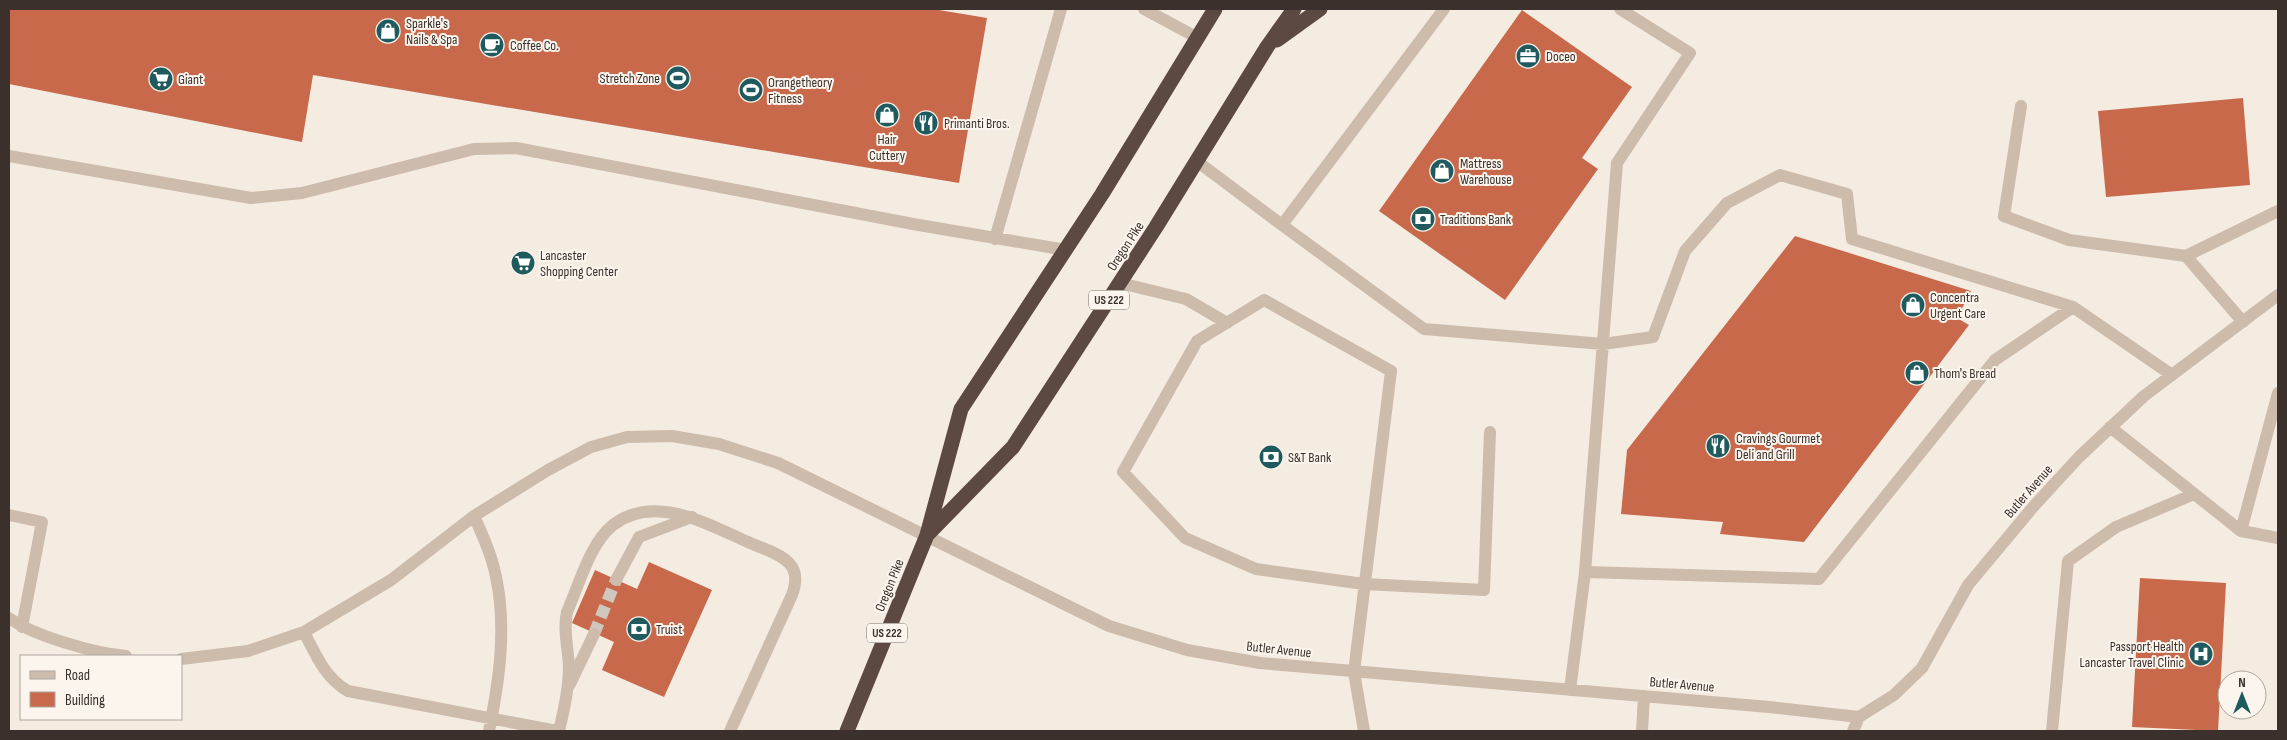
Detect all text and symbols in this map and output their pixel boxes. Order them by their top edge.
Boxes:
place label: Sparkle's Nails & Spa [406,15,457,48]
shop icon: Sparkle's Nails & Spa [375,18,401,44]
cafe icon: Coffee Co. [479,32,505,58]
place label: Coffee Co. [510,37,559,54]
office icon: Doceo [1515,43,1541,69]
place label: Doceo [1546,48,1576,65]
sports icon: Stretch Zone [665,65,691,91]
supermarket icon: Giant [148,66,174,92]
place label: Stretch Zone [599,70,660,87]
place label: Giant [178,71,203,88]
place label: Orangetheory Fitness [768,74,833,107]
sports icon: Orangetheory Fitness [738,77,764,103]
shop icon: Hair Cuttery [874,102,900,128]
restaurant icon: Primanti Bros. [913,110,939,136]
place label: Primanti Bros. [944,115,1010,132]
place label: Hair Cuttery [869,131,906,164]
place label: Mattress Warehouse [1460,155,1512,188]
shop icon: Mattress Warehouse [1429,158,1455,184]
bank icon: Traditions Bank [1410,206,1436,232]
place label: Traditions Bank [1440,211,1512,228]
street label: Oregon Pike [1103,219,1148,274]
place label: Lancaster Shopping Center [540,247,618,280]
supermarket icon: Lancaster Shopping Center [510,250,536,276]
place label: Concentra Urgent Care [1930,289,1986,322]
road number: US 222 [1089,290,1129,310]
shop icon: Concentra Urgent Care [1900,292,1926,318]
shop icon: Thom's Bread [1904,360,1930,386]
place label: Thom's Bread [1934,365,1996,382]
place label: Cravings Gourmet Deli and Grill [1736,430,1820,463]
restaurant icon: Cravings Gourmet Deli and Grill [1705,433,1731,459]
bank icon: S&T Bank [1258,444,1284,470]
place label: S&T Bank [1288,449,1332,466]
street label: Butler Avenue [2001,461,2056,521]
street label: Oregon Pike [871,556,908,614]
bank icon: Truist [626,616,652,642]
place label: Truist [656,621,682,638]
road number: US 222 [867,624,907,642]
street label: Butler Avenue [1246,638,1312,661]
place label: Passport Health Lancaster Travel Clinic [2080,638,2184,671]
hospital icon: Passport Health Lancaster Travel Clinic [2188,641,2214,667]
legend [20,655,182,720]
text: Road [65,666,90,685]
north arrow [2217,670,2267,720]
street label: Butler Avenue [1649,673,1715,696]
text: N [2238,674,2246,691]
text: Building [65,691,105,710]

